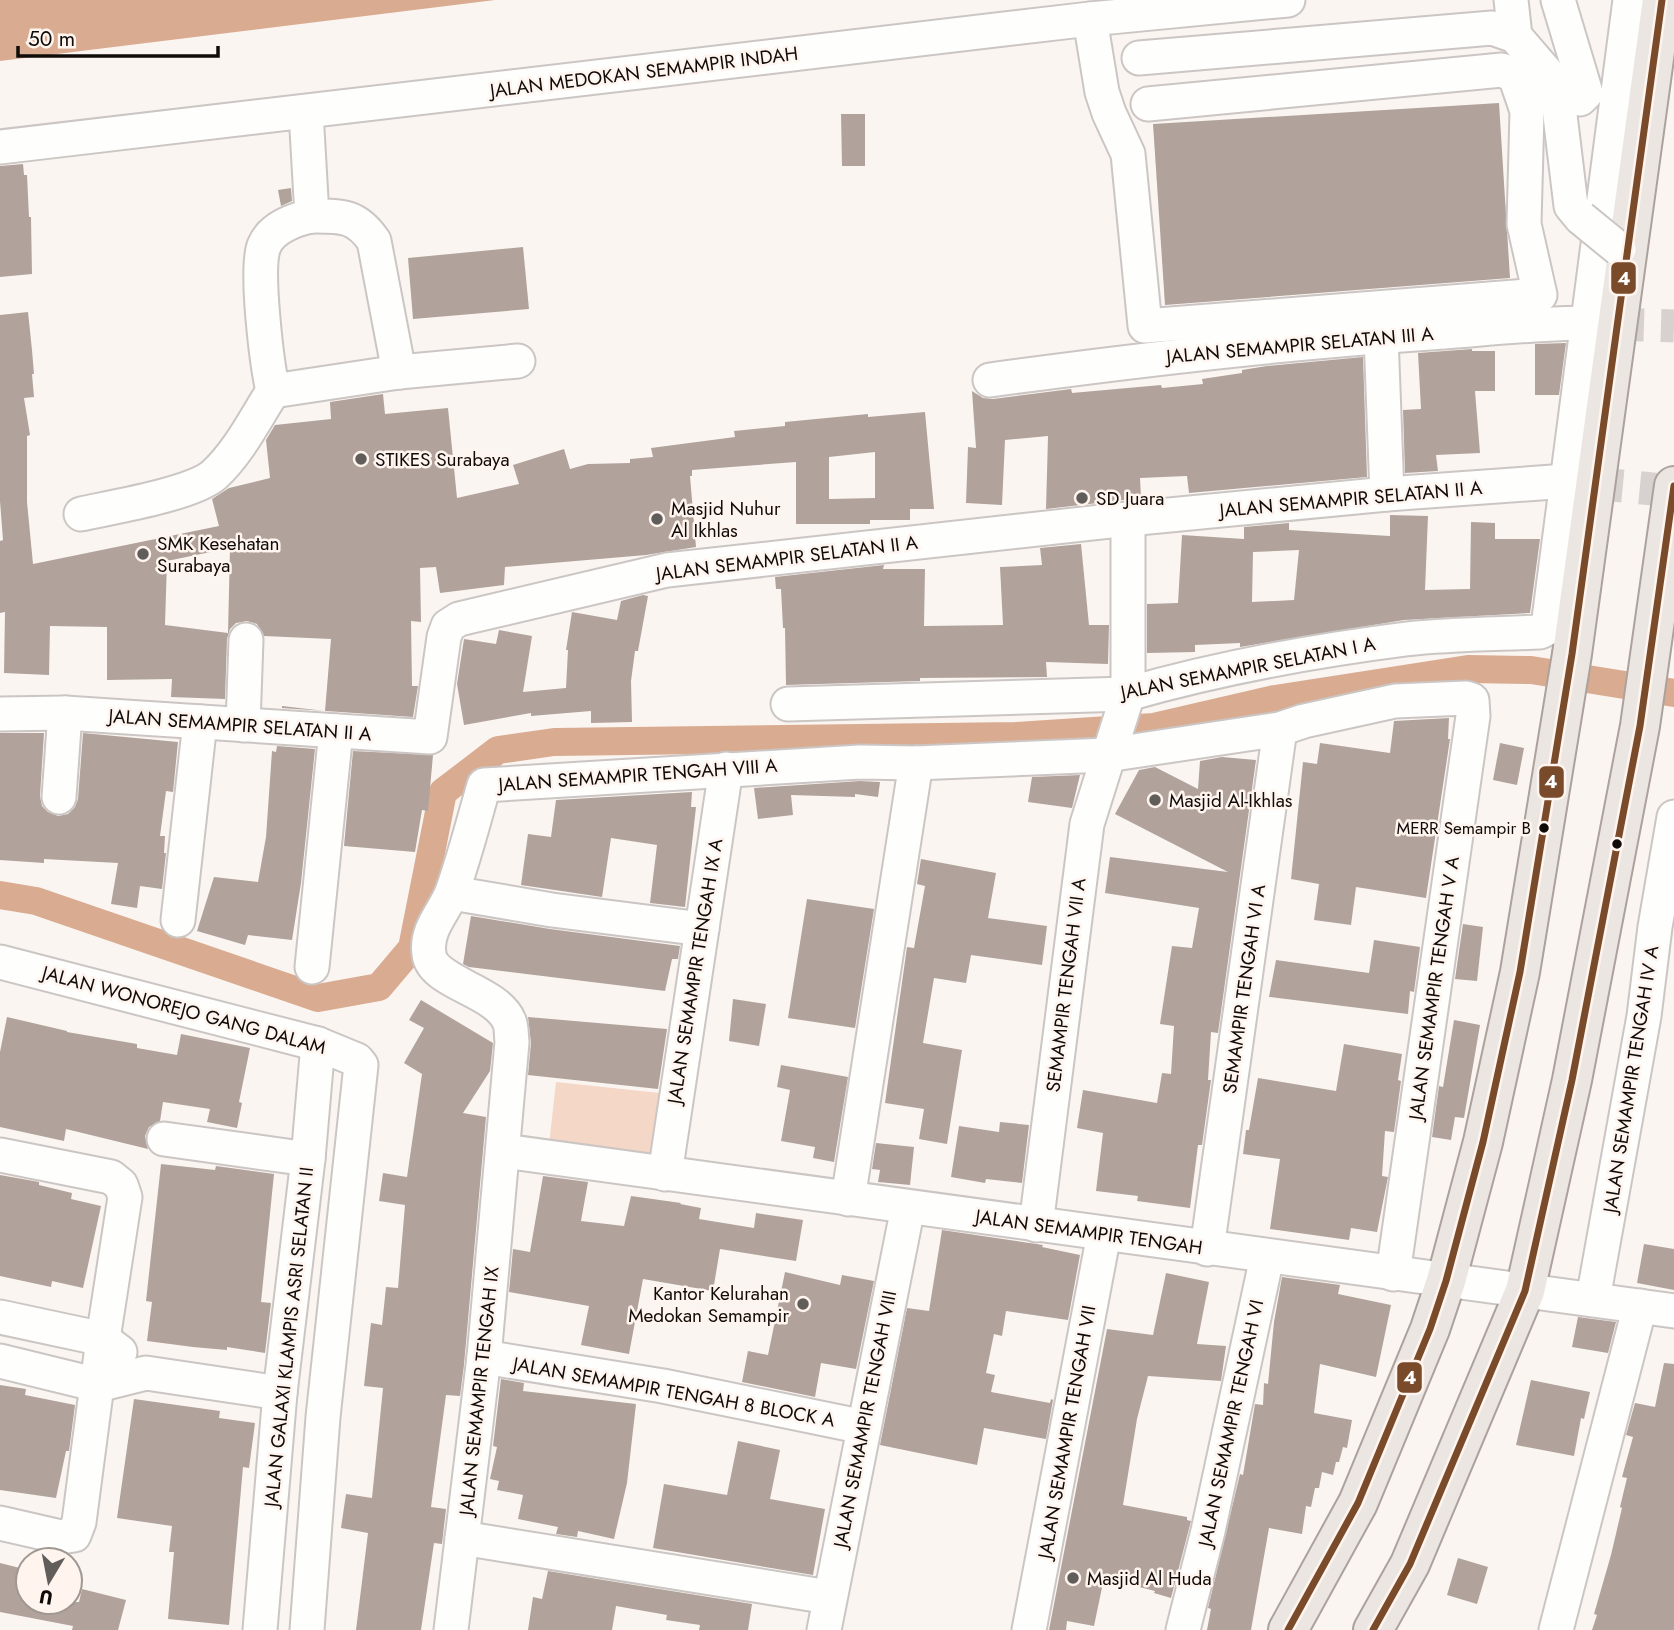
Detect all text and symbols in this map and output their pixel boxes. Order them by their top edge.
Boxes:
scale bar [18,14,217,58]
text: 50 m [28,24,75,54]
street label: JALAN MEDOKAN SEMAMPIR INDAH [485,40,800,105]
line badge: 4 [1610,261,1637,295]
text: 4 [1617,265,1631,292]
street label: JALAN SEMAMPIR SELATAN III A [1162,320,1435,370]
place label: STIKES Surabaya [375,446,510,473]
marker: STIKES Surabaya [353,451,369,467]
street label: JALAN SEMAMPIR SELATAN II A [1216,474,1484,524]
place label: SD Juara [1096,485,1164,512]
marker: SD Juara [1074,490,1090,506]
place label: Masjid Nuhur Al Ikhlas [671,495,781,544]
marker: Masjid Nuhur Al Ikhlas [649,511,665,527]
street label: JALAN SEMAMPIR SELATAN II A [652,528,920,588]
place label: SMK Kesehatan Surabaya [157,530,279,579]
marker: SMK Kesehatan Surabaya [135,546,151,562]
street label: JALAN SEMAMPIR SELATAN I A [1115,630,1378,707]
street label: JALAN SEMAMPIR SELATAN II A [105,702,373,748]
street label: JALAN SEMAMPIR TENGAH VIII A [495,752,779,798]
line badge: 4 [1538,765,1565,799]
text: 4 [1544,768,1558,795]
place label: Masjid Al-Ikhlas [1169,787,1293,814]
marker: Masjid Al-Ikhlas [1147,792,1163,808]
place label: MERR Semampir B [1396,816,1531,840]
marker: MERR Semampir B [1537,821,1551,835]
street label: JALAN SEMAMPIR TENGAH IX A [660,836,729,1109]
unlabelled marker [1610,837,1624,851]
street label: JALAN SEMAMPIR TENGAH V A [1402,854,1466,1124]
street label: SEMAMPIR TENGAH VII A [1039,876,1093,1094]
street label: SEMAMPIR TENGAH VI A [1216,882,1272,1095]
street label: JALAN SEMAMPIR TENGAH IV A [1596,943,1666,1218]
street label: JALAN WONOREJO GANG DALAM [36,958,329,1061]
street label: JALAN GALAXI KLAMPIS ASRI SELATAN II [257,1166,320,1511]
street label: JALAN SEMAMPIR TENGAH [971,1202,1204,1261]
street label: JALAN SEMAMPIR TENGAH IX [452,1265,506,1520]
place label: Kantor Kelurahan Medokan Semampir [628,1280,789,1329]
street label: JALAN SEMAMPIR TENGAH VIII [826,1288,903,1553]
marker: Kantor Kelurahan Medokan Semampir [795,1296,811,1312]
street label: JALAN SEMAMPIR TENGAH VI [1191,1297,1270,1552]
street label: JALAN SEMAMPIR TENGAH VII [1031,1303,1103,1564]
street label: JALAN SEMAMPIR TENGAH 8 BLOCK A [508,1350,838,1434]
line badge: 4 [1396,1361,1423,1394]
text: 4 [1403,1364,1417,1391]
north arrow [14,1546,84,1616]
place label: Masjid Al Huda [1087,1565,1212,1592]
marker: Masjid Al Huda [1065,1570,1081,1586]
text: U [37,1583,55,1612]

